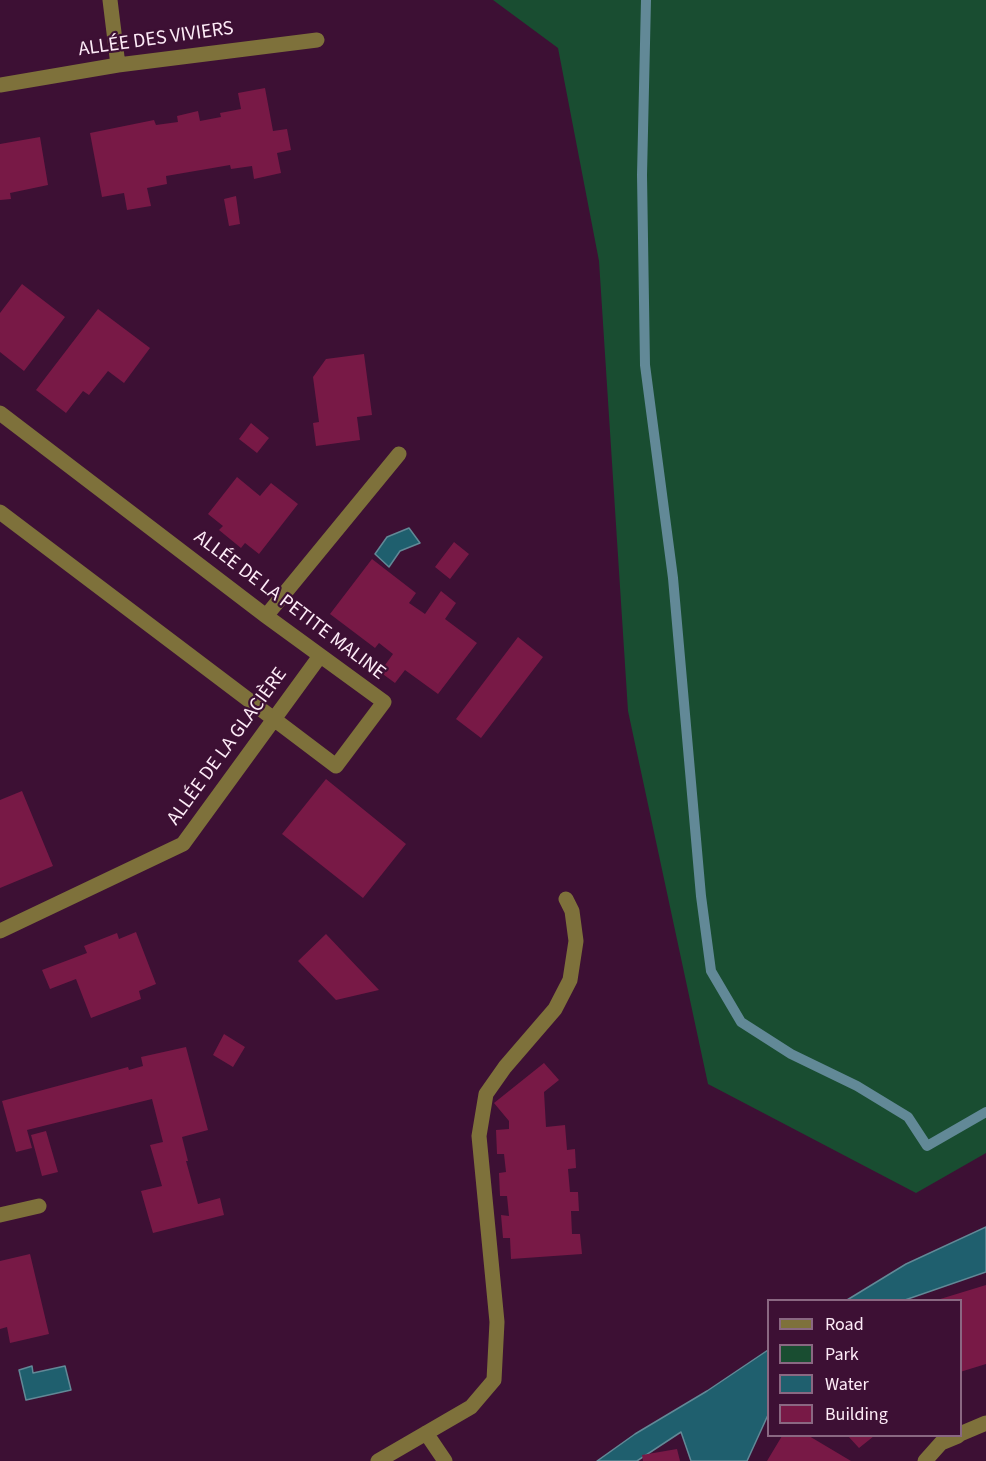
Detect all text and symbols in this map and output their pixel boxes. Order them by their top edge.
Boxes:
street label: ALLÉE DES VIVIERS [77,17,235,63]
street label: ALLÉE DE LA PETITE MALINE [188,526,390,686]
street label: ALLÉE DE LA GLACIÈRE [163,664,293,830]
legend [767,1299,962,1437]
text: Road [825,1312,864,1337]
text: Park [825,1342,859,1367]
text: Water [825,1372,869,1397]
text: Building [825,1402,888,1427]

